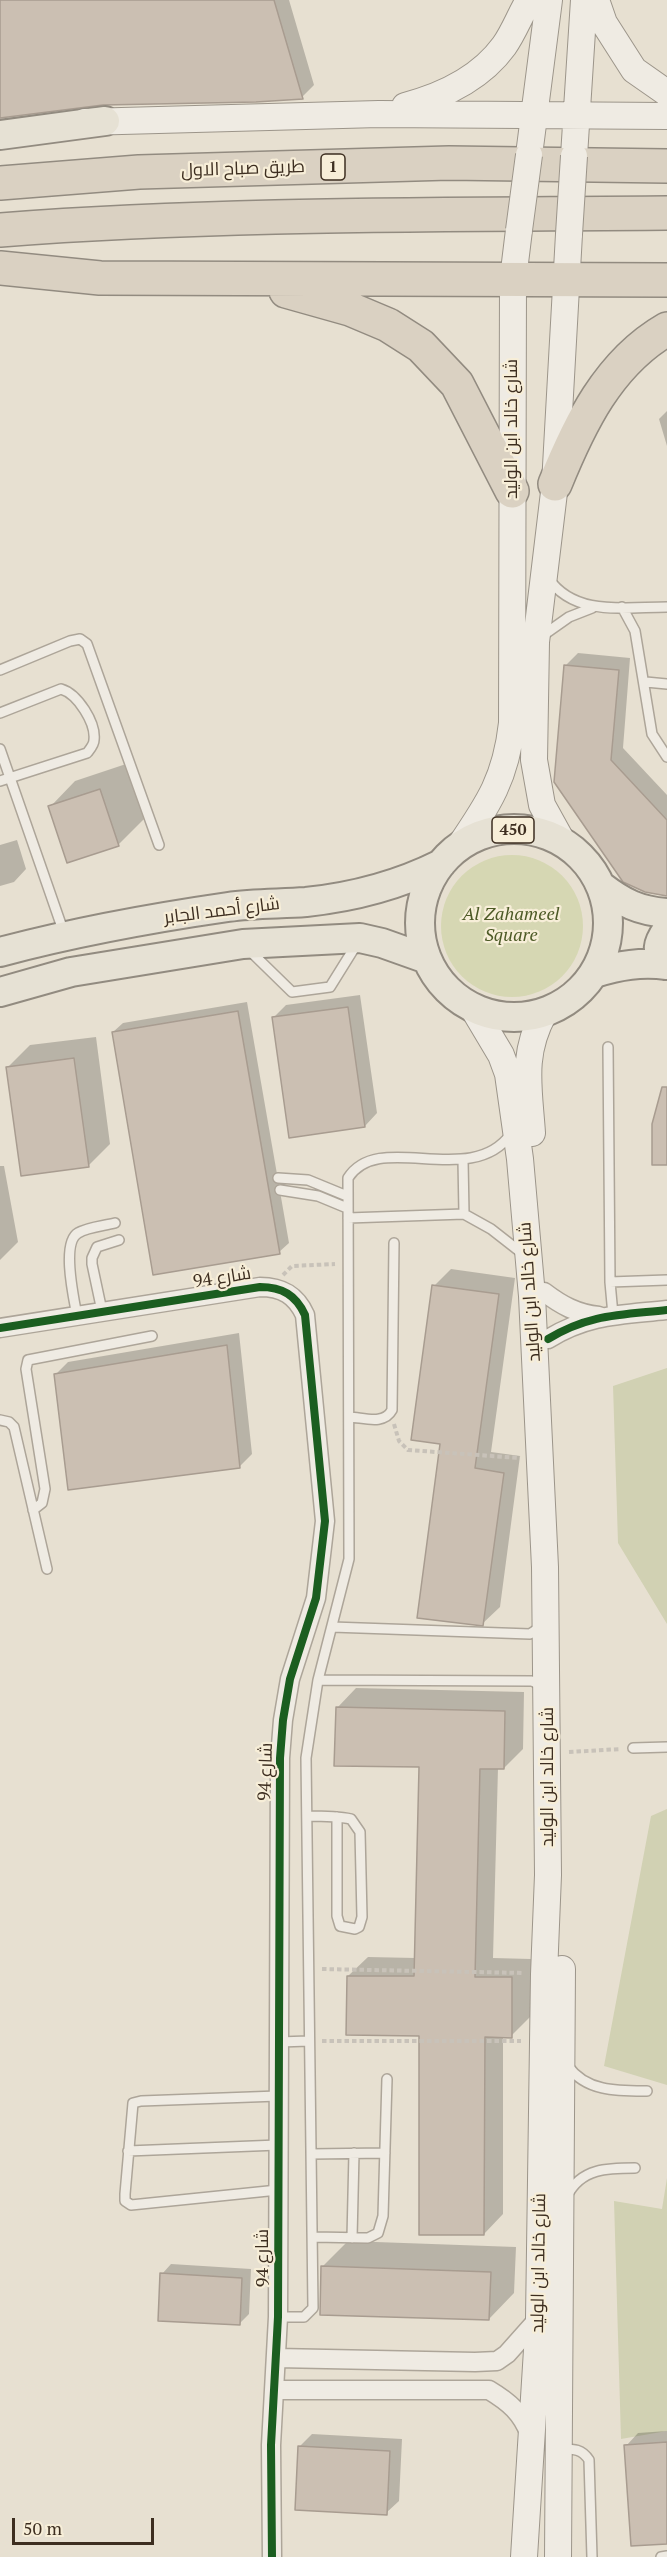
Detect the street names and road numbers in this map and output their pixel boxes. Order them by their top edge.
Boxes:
road number: 1 [321,154,345,180]
street label: طريق صباح الاول [181,156,305,182]
street label: شارع خالد ابن الوليد [501,359,523,499]
road number: 450 [492,817,534,843]
street label: شارع أحمد الجابر [163,893,281,929]
street label: شارع خالد ابن الوليد [514,1221,546,1363]
street label: شارع 94 [191,1263,253,1293]
street label: شارع خالد ابن الوليد [537,1707,559,1847]
street label: شارع 94 [254,1742,278,1802]
street label: شارع خالد ابن الوليد [527,2193,551,2333]
street label: شارع 94 [252,2229,274,2287]

